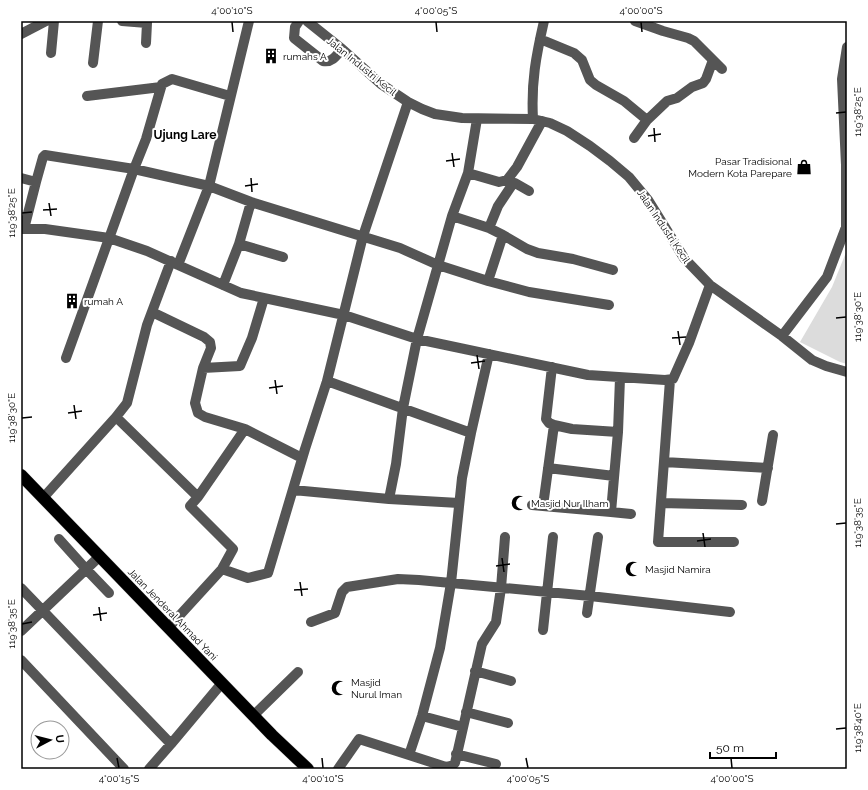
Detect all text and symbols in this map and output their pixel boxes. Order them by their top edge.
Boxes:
text: 4°00'10"S [211,5,253,16]
text: 4°00'05"S [415,5,457,16]
text: 4°00'00"S [619,5,663,16]
street label: Jalan Industri Kecil [325,35,399,98]
building icon: rumahs A [262,47,280,65]
place label: rumahs A [283,51,327,62]
text: 119°38'25"E [852,87,863,137]
district label: Ujung Lare [154,128,216,142]
place label: Pasar Tradisional Modern Kota Parepare [688,156,792,179]
shop icon: Pasar Tradisional Modern Kota Parepare [795,158,813,176]
text: 119°38'25"E [6,188,17,238]
street label: Jalan Industri Kecil [635,188,692,265]
building icon: rumah A [63,292,81,310]
text: 119°38'30"E [852,292,863,342]
place label: rumah A [84,296,123,307]
text: 119°38'30"E [6,393,17,443]
mosque icon: Masjid Nur Ilham [510,494,528,512]
place label: Masjid Nur Ilham [531,498,608,509]
text: 119°38'35"E [852,498,863,548]
mosque icon: Masjid Namira [624,560,642,578]
place label: Masjid Namira [645,564,711,575]
street label: Jalan Jenderal Ahmad Yani [126,566,219,663]
text: 119°38'35"E [6,599,17,649]
place label: Masjid Nurul Iman [351,677,402,700]
mosque icon: Masjid Nurul Iman [330,679,348,697]
text: 119°38'40"E [852,703,863,753]
north arrow [30,720,70,760]
text: U [52,734,66,744]
scale bar [710,734,776,760]
text: 50 m [716,741,744,755]
text: 4°00'15"S [99,773,139,784]
text: 4°00'10"S [302,773,344,784]
text: 4°00'05"S [507,773,549,784]
text: 4°00'00"S [710,773,754,784]

